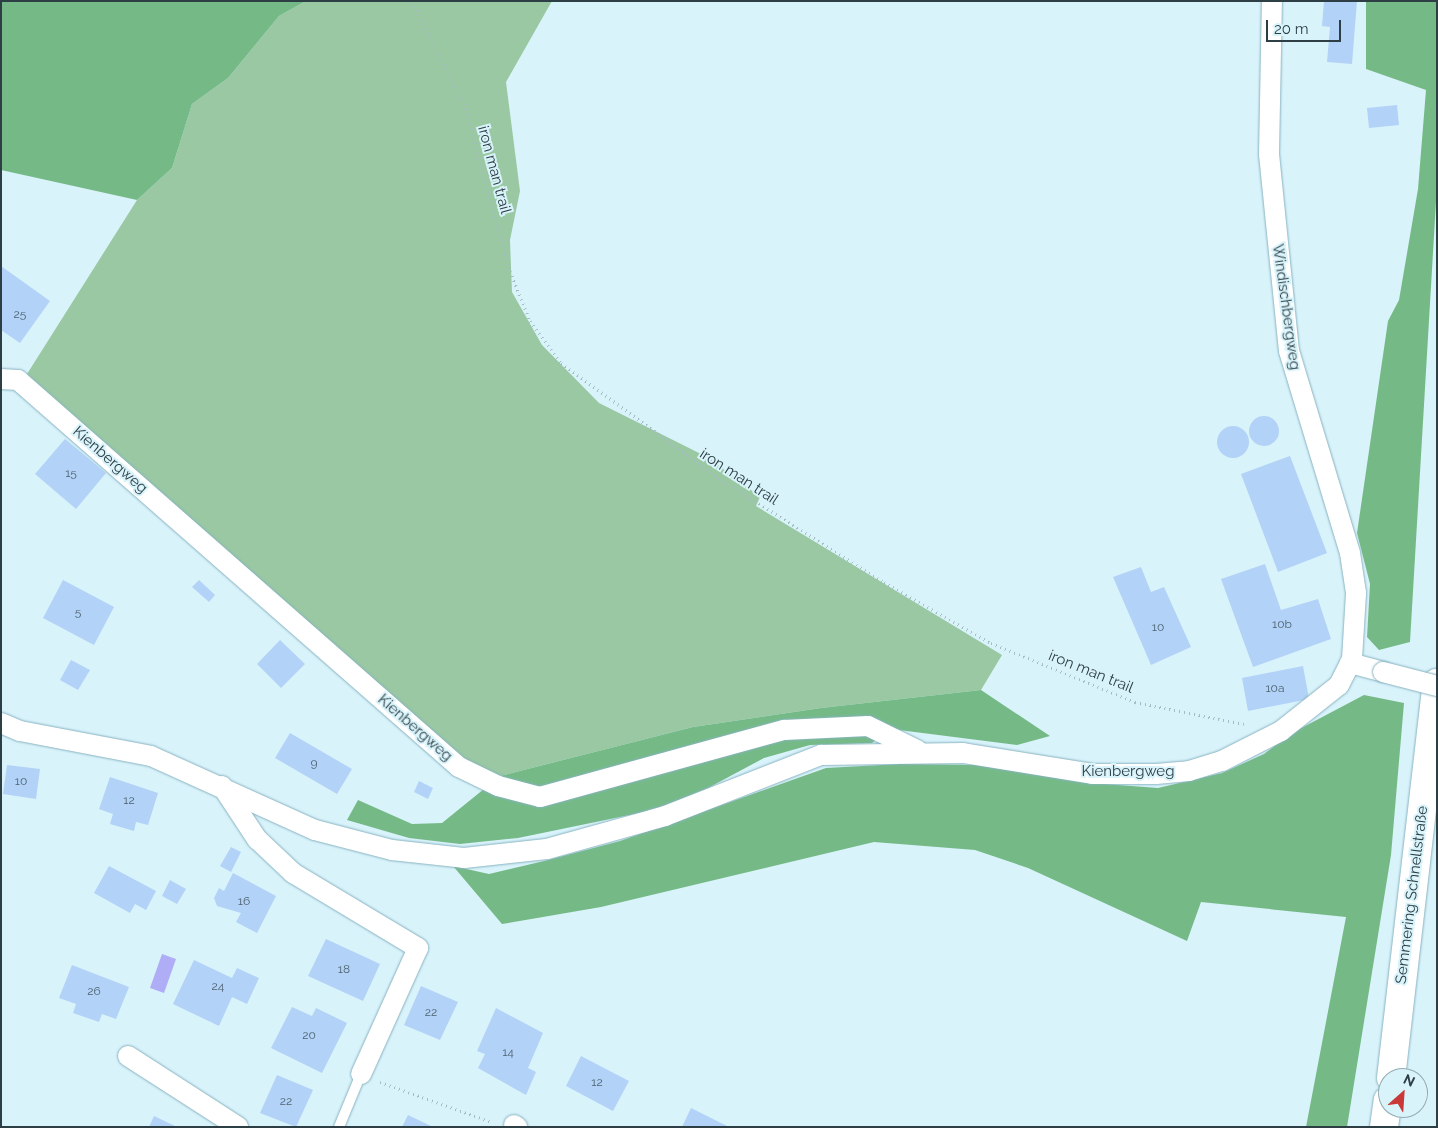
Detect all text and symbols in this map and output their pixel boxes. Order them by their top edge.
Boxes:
scale bar [1268,10,1343,42]
text: 20 m [1274,20,1309,38]
street label: iron man trail [474,124,514,216]
street label: Windischbergweg [1268,243,1304,371]
house number: 25 [14,308,26,322]
street label: Kienbergweg [69,423,151,497]
street label: iron man trail [696,445,782,509]
house number: 15 [65,467,77,481]
house number: 5 [75,606,81,620]
house number: 10b [1272,618,1292,632]
house number: 10 [1152,621,1164,635]
street label: iron man trail [1046,647,1136,697]
house number: 10a [1265,682,1285,696]
street label: Kienbergweg [374,691,456,765]
house number: 9 [310,757,318,771]
street label: Kienbergweg [1082,763,1174,781]
house number: 10 [15,775,27,789]
house number: 12 [123,794,135,808]
street label: Semmering Schnellstraße [1392,805,1432,985]
house number: 16 [238,895,250,909]
house number: 18 [338,963,350,977]
house number: 24 [212,980,224,994]
house number: 26 [87,985,101,999]
house number: 22 [425,1006,437,1020]
house number: 20 [302,1029,316,1043]
house number: 14 [502,1046,514,1060]
north arrow [1378,1068,1428,1118]
text: N [1401,1071,1417,1090]
house number: 12 [591,1076,603,1090]
house number: 22 [280,1095,292,1109]

